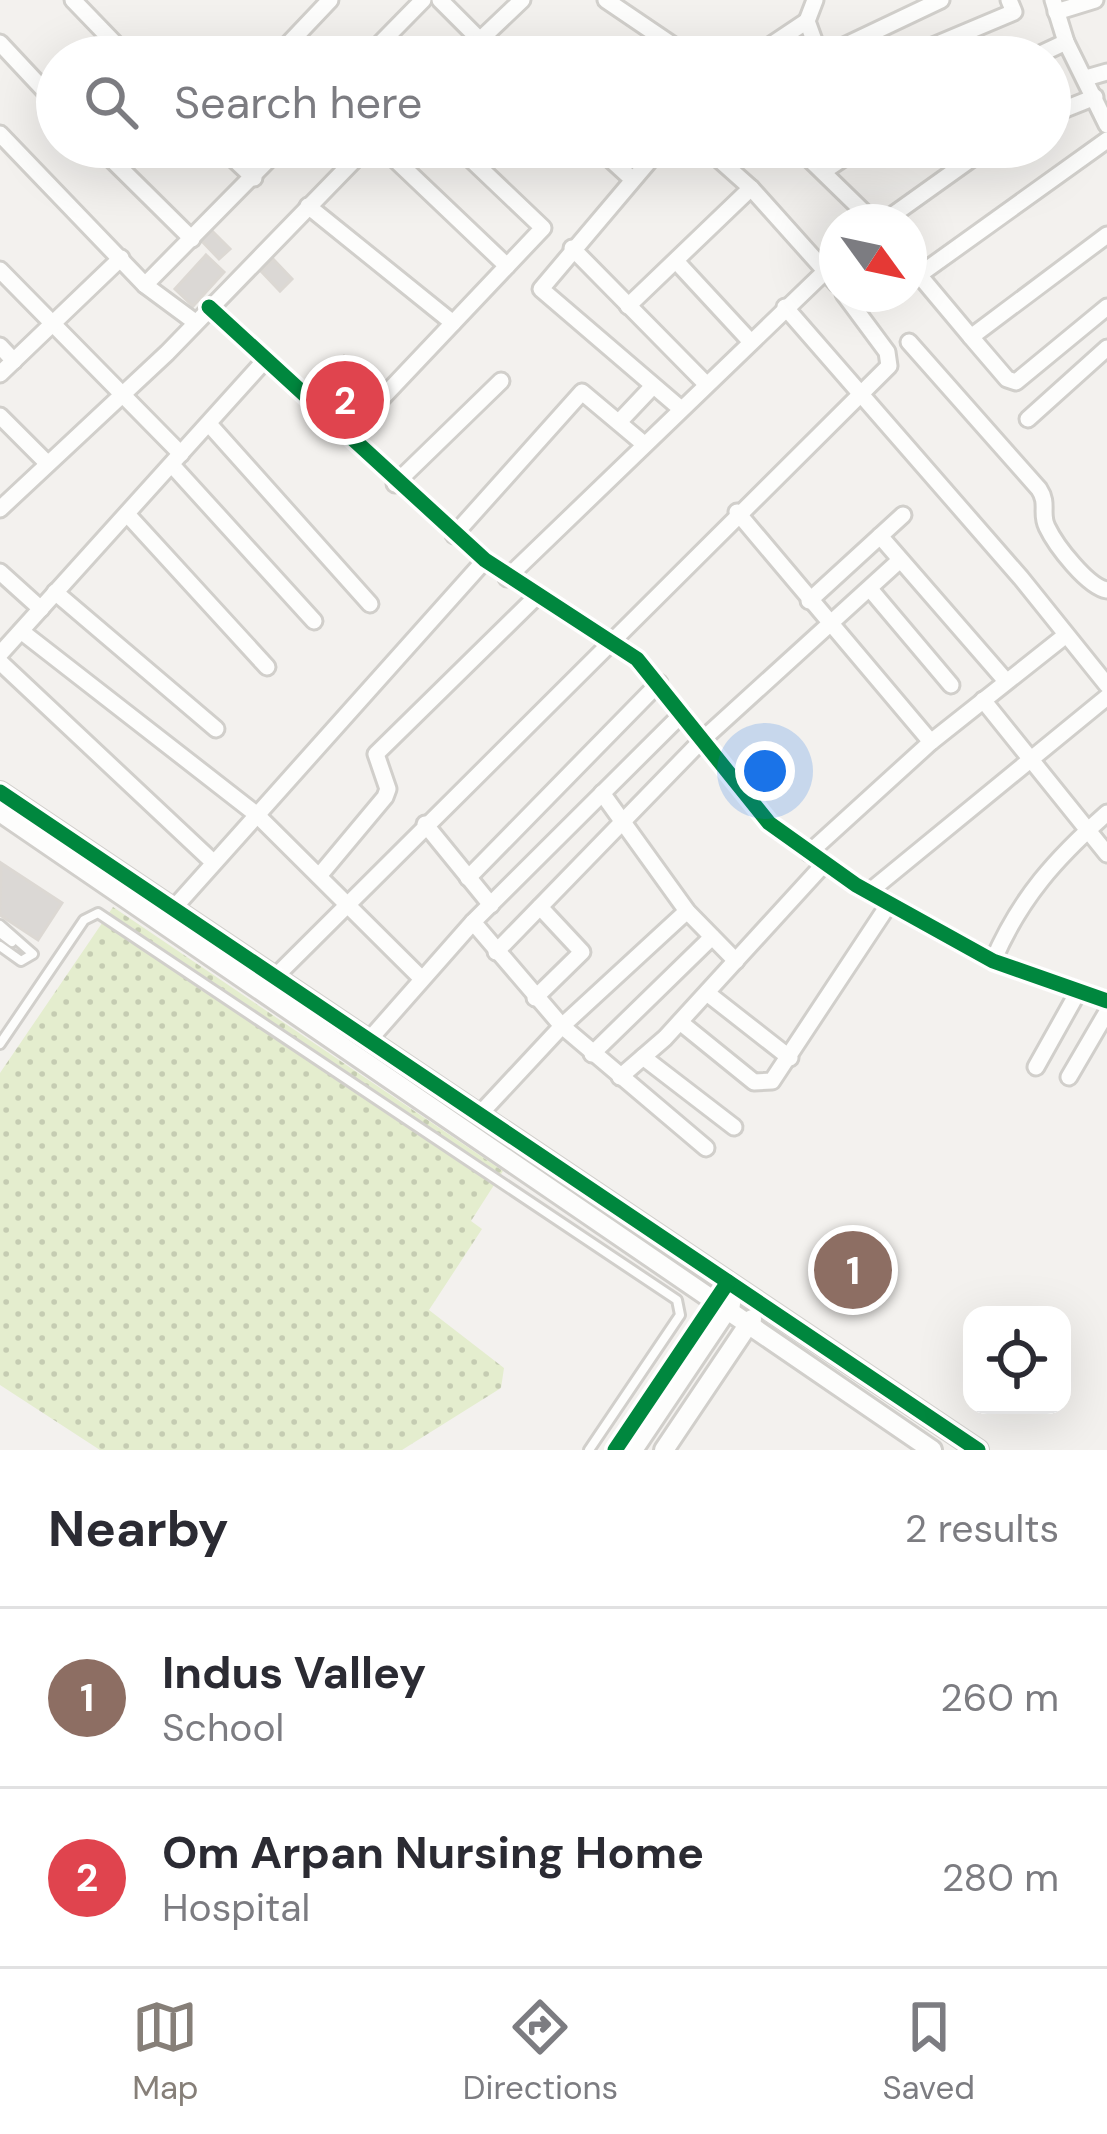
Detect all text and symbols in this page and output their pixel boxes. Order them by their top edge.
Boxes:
search box [36,36,1071,168]
icon: search [78,69,144,135]
text: Search here [174,73,422,132]
north arrow [819,204,927,312]
pin: 2 [306,355,384,445]
your location [735,741,795,801]
pin: 1 [814,1225,892,1315]
map controls [963,1306,1071,1414]
button: locate [963,1306,1071,1414]
text: Nearby [48,1495,229,1562]
text: 2 results [905,1503,1059,1554]
text: Indus Valley [162,1643,426,1702]
text: 1 [80,1672,94,1723]
text: 260 m [940,1672,1059,1723]
text: School [162,1702,284,1753]
text: Om Arpan Nursing Home [162,1823,704,1882]
text: 2 [76,1852,98,1903]
text: 280 m [942,1852,1059,1903]
text: Hospital [162,1882,310,1933]
tab: Map [132,1994,199,2109]
tab: Directions [463,1994,618,2109]
tab: Saved [882,1994,975,2109]

